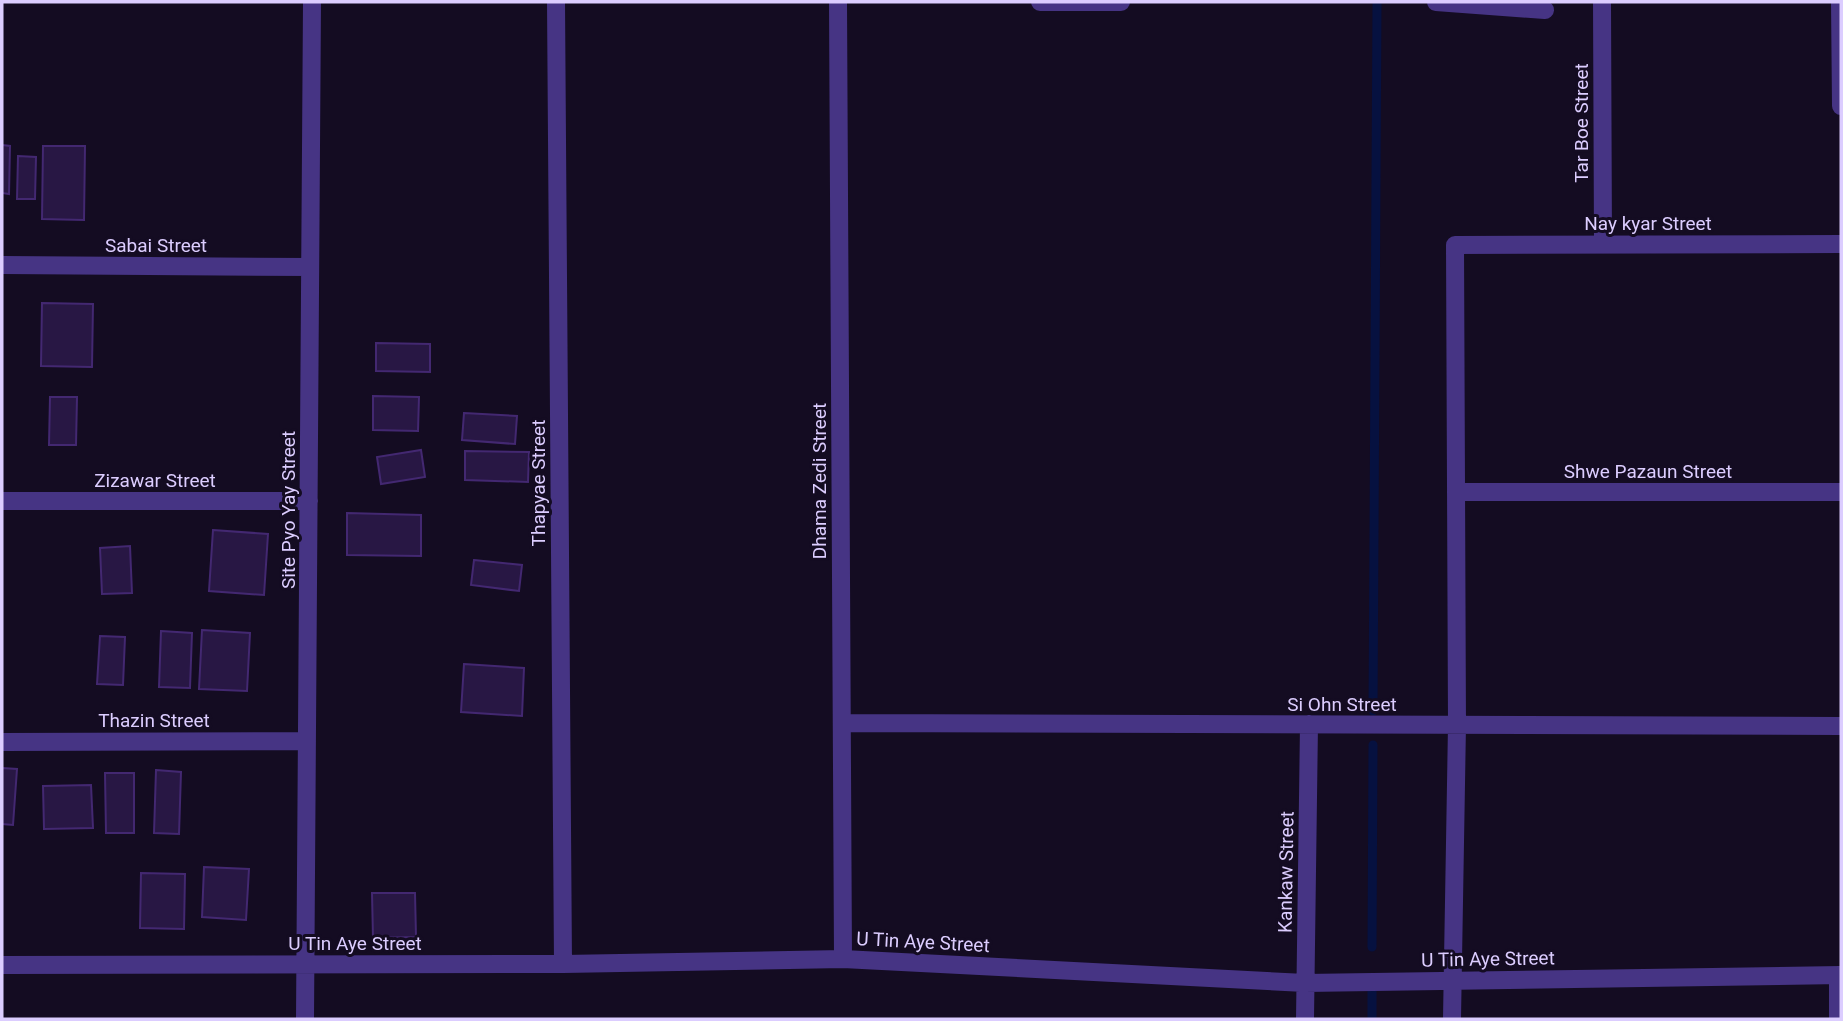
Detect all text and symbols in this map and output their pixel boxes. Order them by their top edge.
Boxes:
street label: Tar Boe Street [1570,63,1593,183]
street label: Nay kyar Street [1584,212,1712,235]
street label: Sabai Street [105,234,207,257]
street label: Dhama Zedi Street [808,403,831,559]
street label: Thapyae Street [527,420,550,546]
street label: Site Pyo Yay Street [277,431,300,589]
street label: Shwe Pazaun Street [1564,460,1732,483]
street label: Zizawar Street [94,469,216,492]
street label: Si Ohn Street [1287,693,1397,716]
street label: Thazin Street [98,709,210,732]
street label: Kankaw Street [1273,811,1299,933]
street label: U Tin Aye Street [856,927,990,957]
street label: U Tin Aye Street [288,932,422,955]
street label: U Tin Aye Street [1421,946,1555,972]

